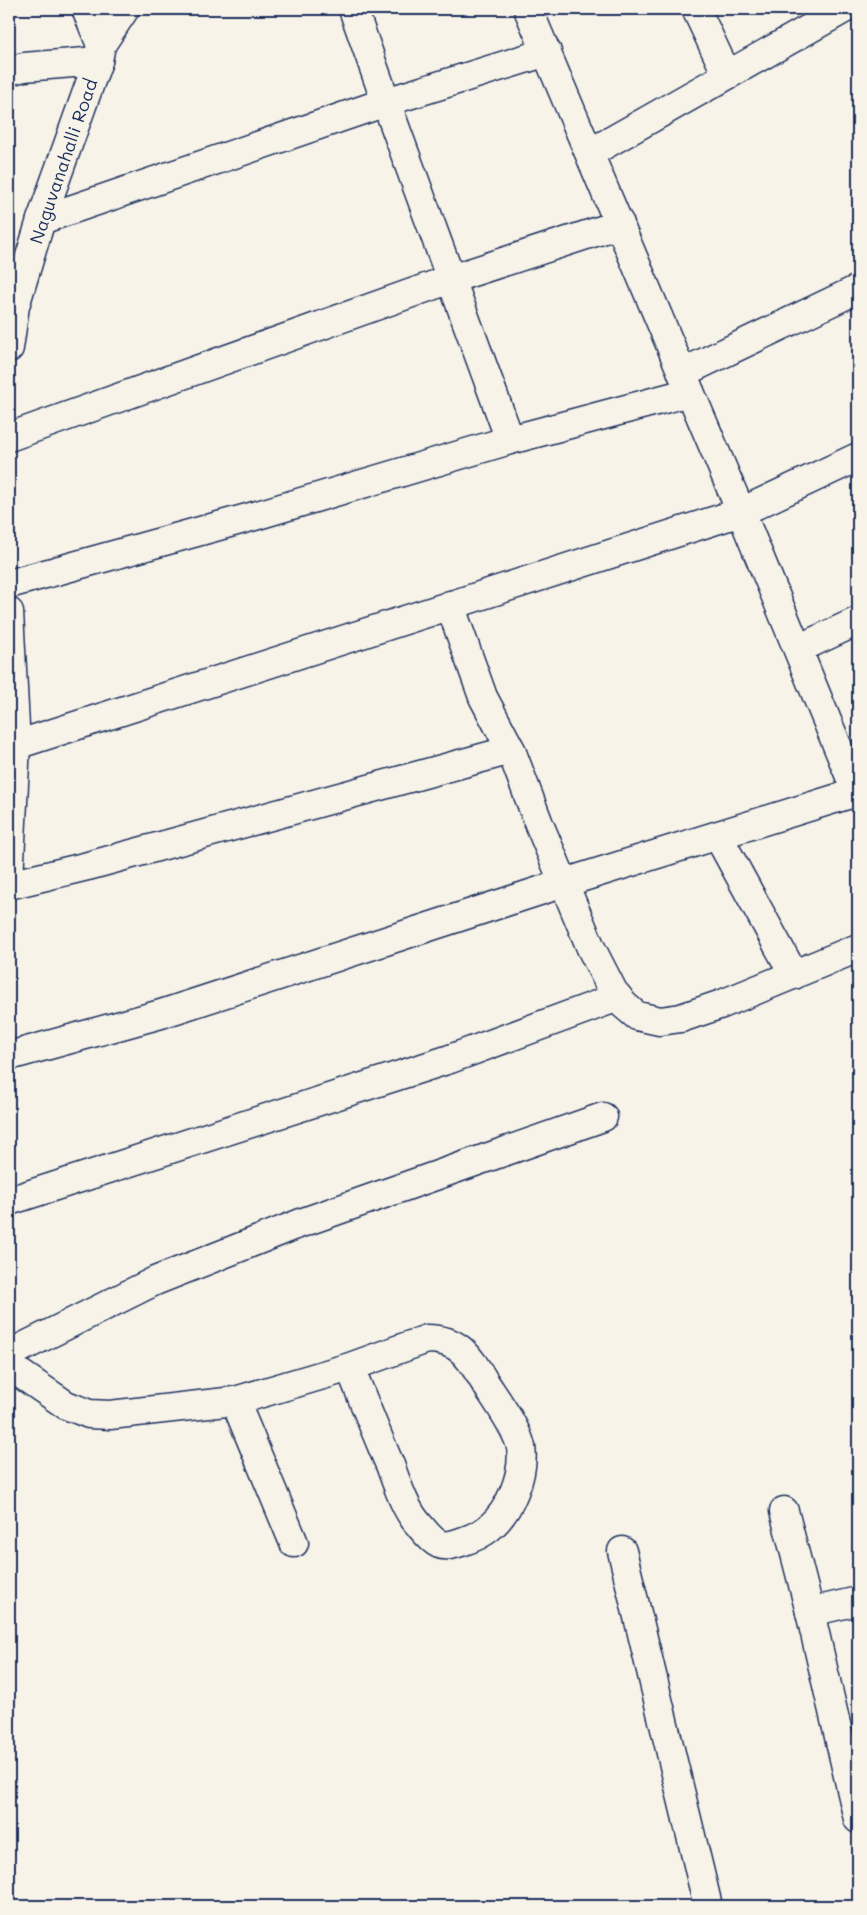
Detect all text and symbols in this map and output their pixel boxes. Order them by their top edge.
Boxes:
street label: Naguvanahalli Road [23,75,103,247]

